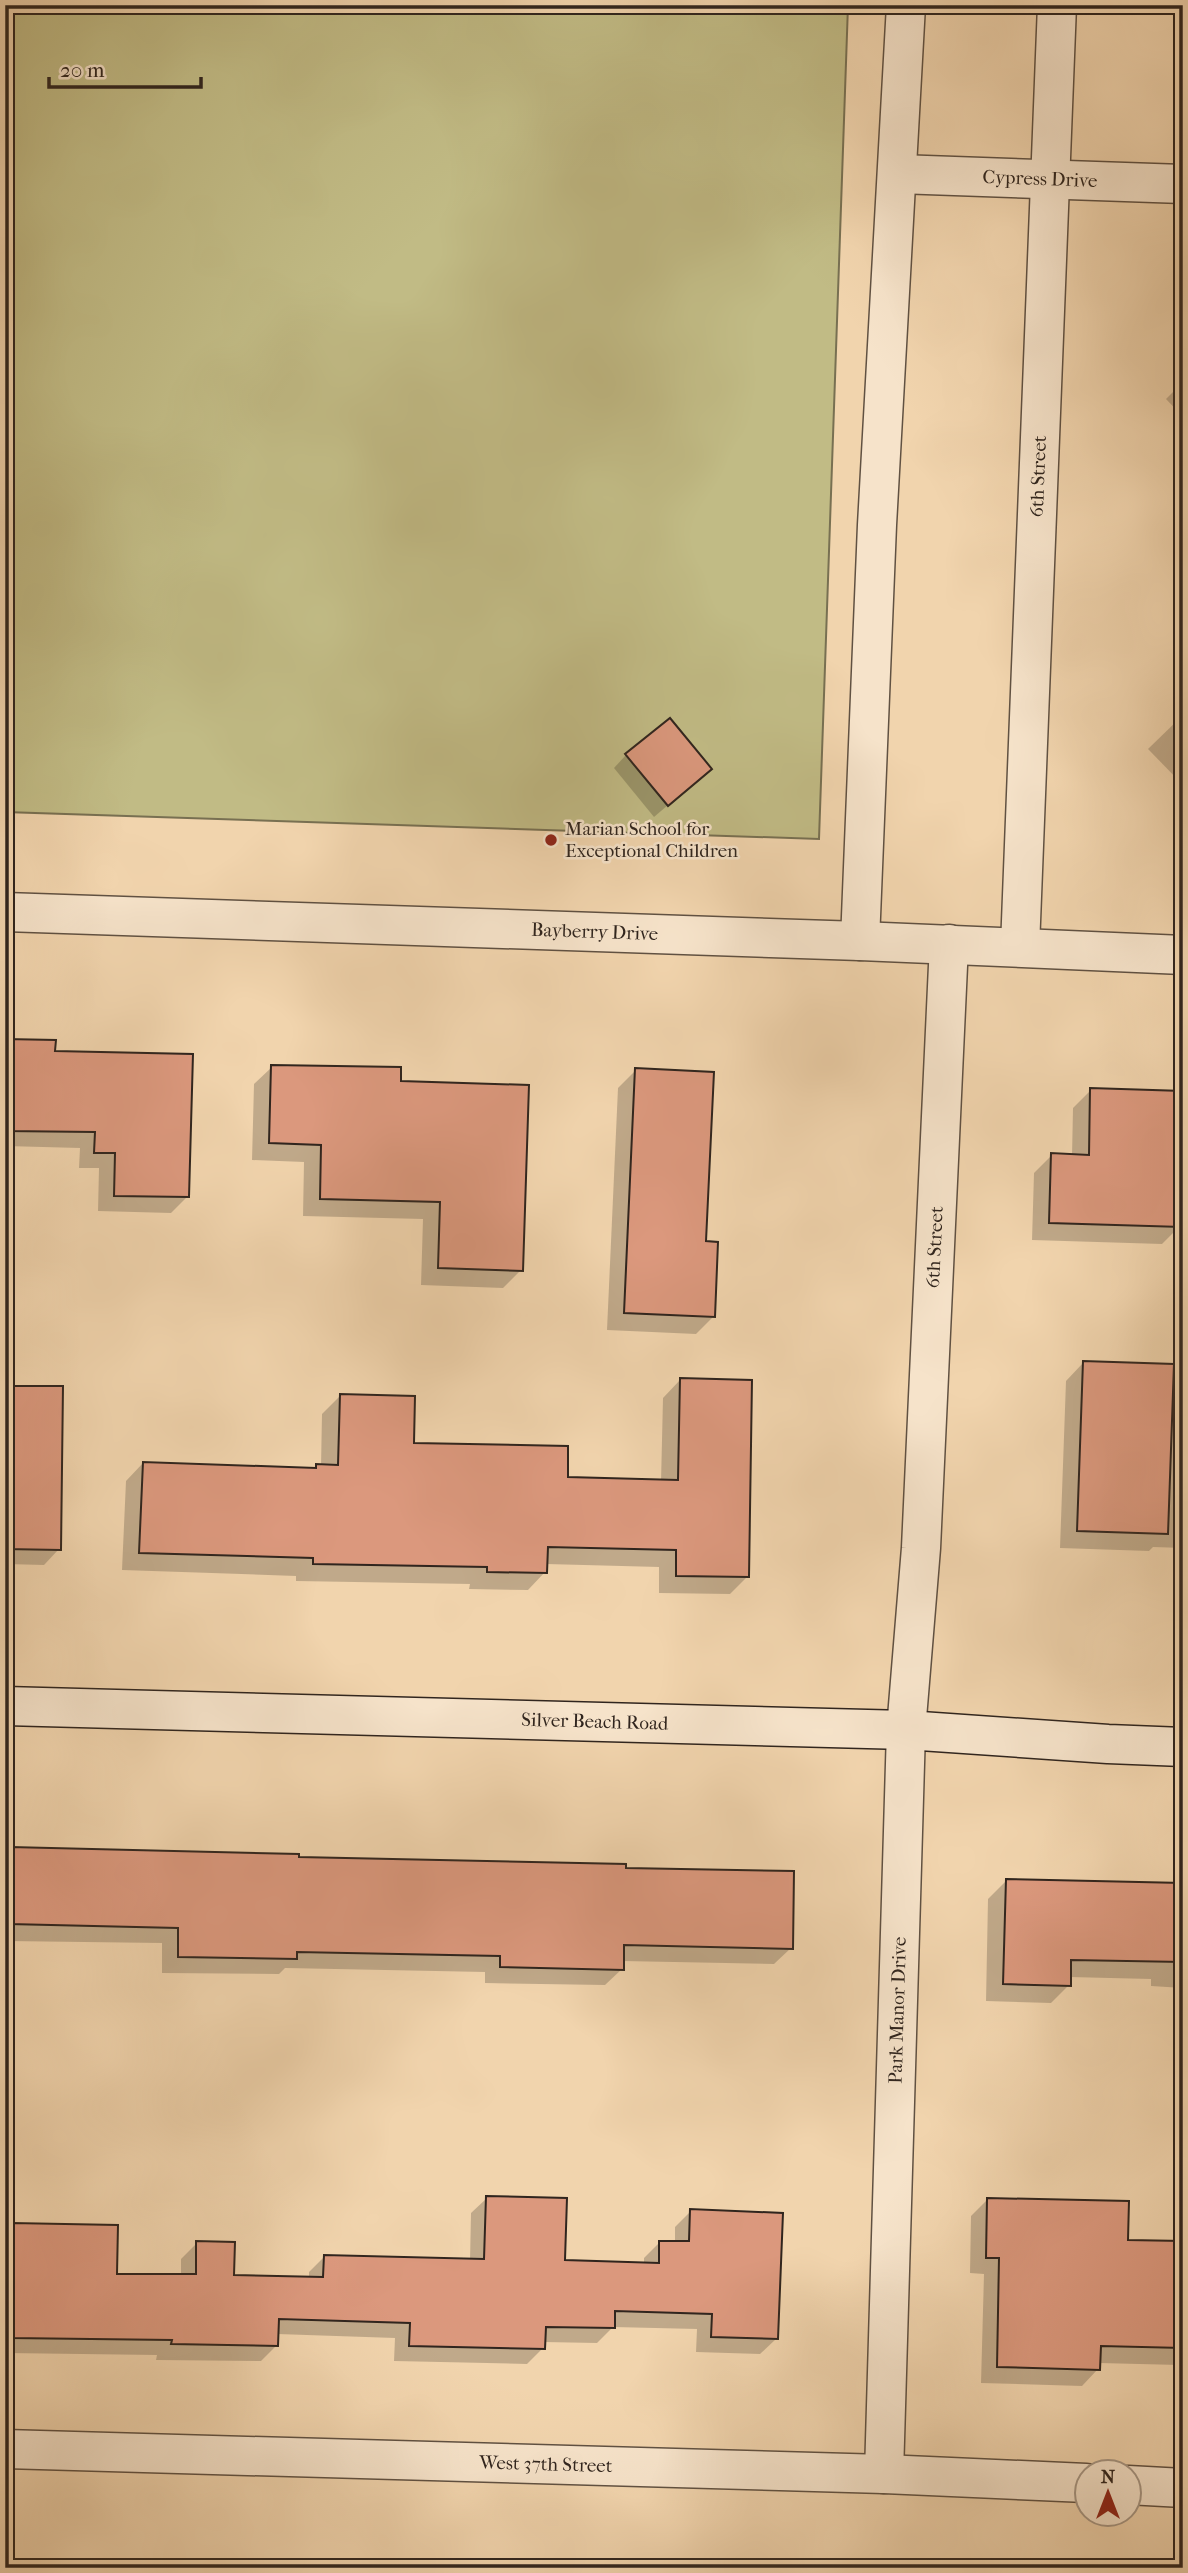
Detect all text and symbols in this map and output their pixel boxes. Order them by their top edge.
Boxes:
scale bar [49,46,201,90]
text: 20 m [60,58,105,82]
street label: Cypress Drive [982,166,1098,192]
street label: 6th Street [1026,435,1051,518]
place label: Marian School for Exceptional Children [565,818,738,862]
marker: Marian School for Exceptional Children [543,832,559,848]
street label: Bayberry Drive [531,919,659,945]
street label: 6th Street [922,1206,948,1289]
street label: Silver Beach Road [521,1709,669,1735]
street label: Park Manor Drive [885,1936,911,2084]
street label: West 37th Street [478,2451,613,2477]
north arrow [1072,2458,1142,2528]
text: N [1101,2466,1116,2488]

